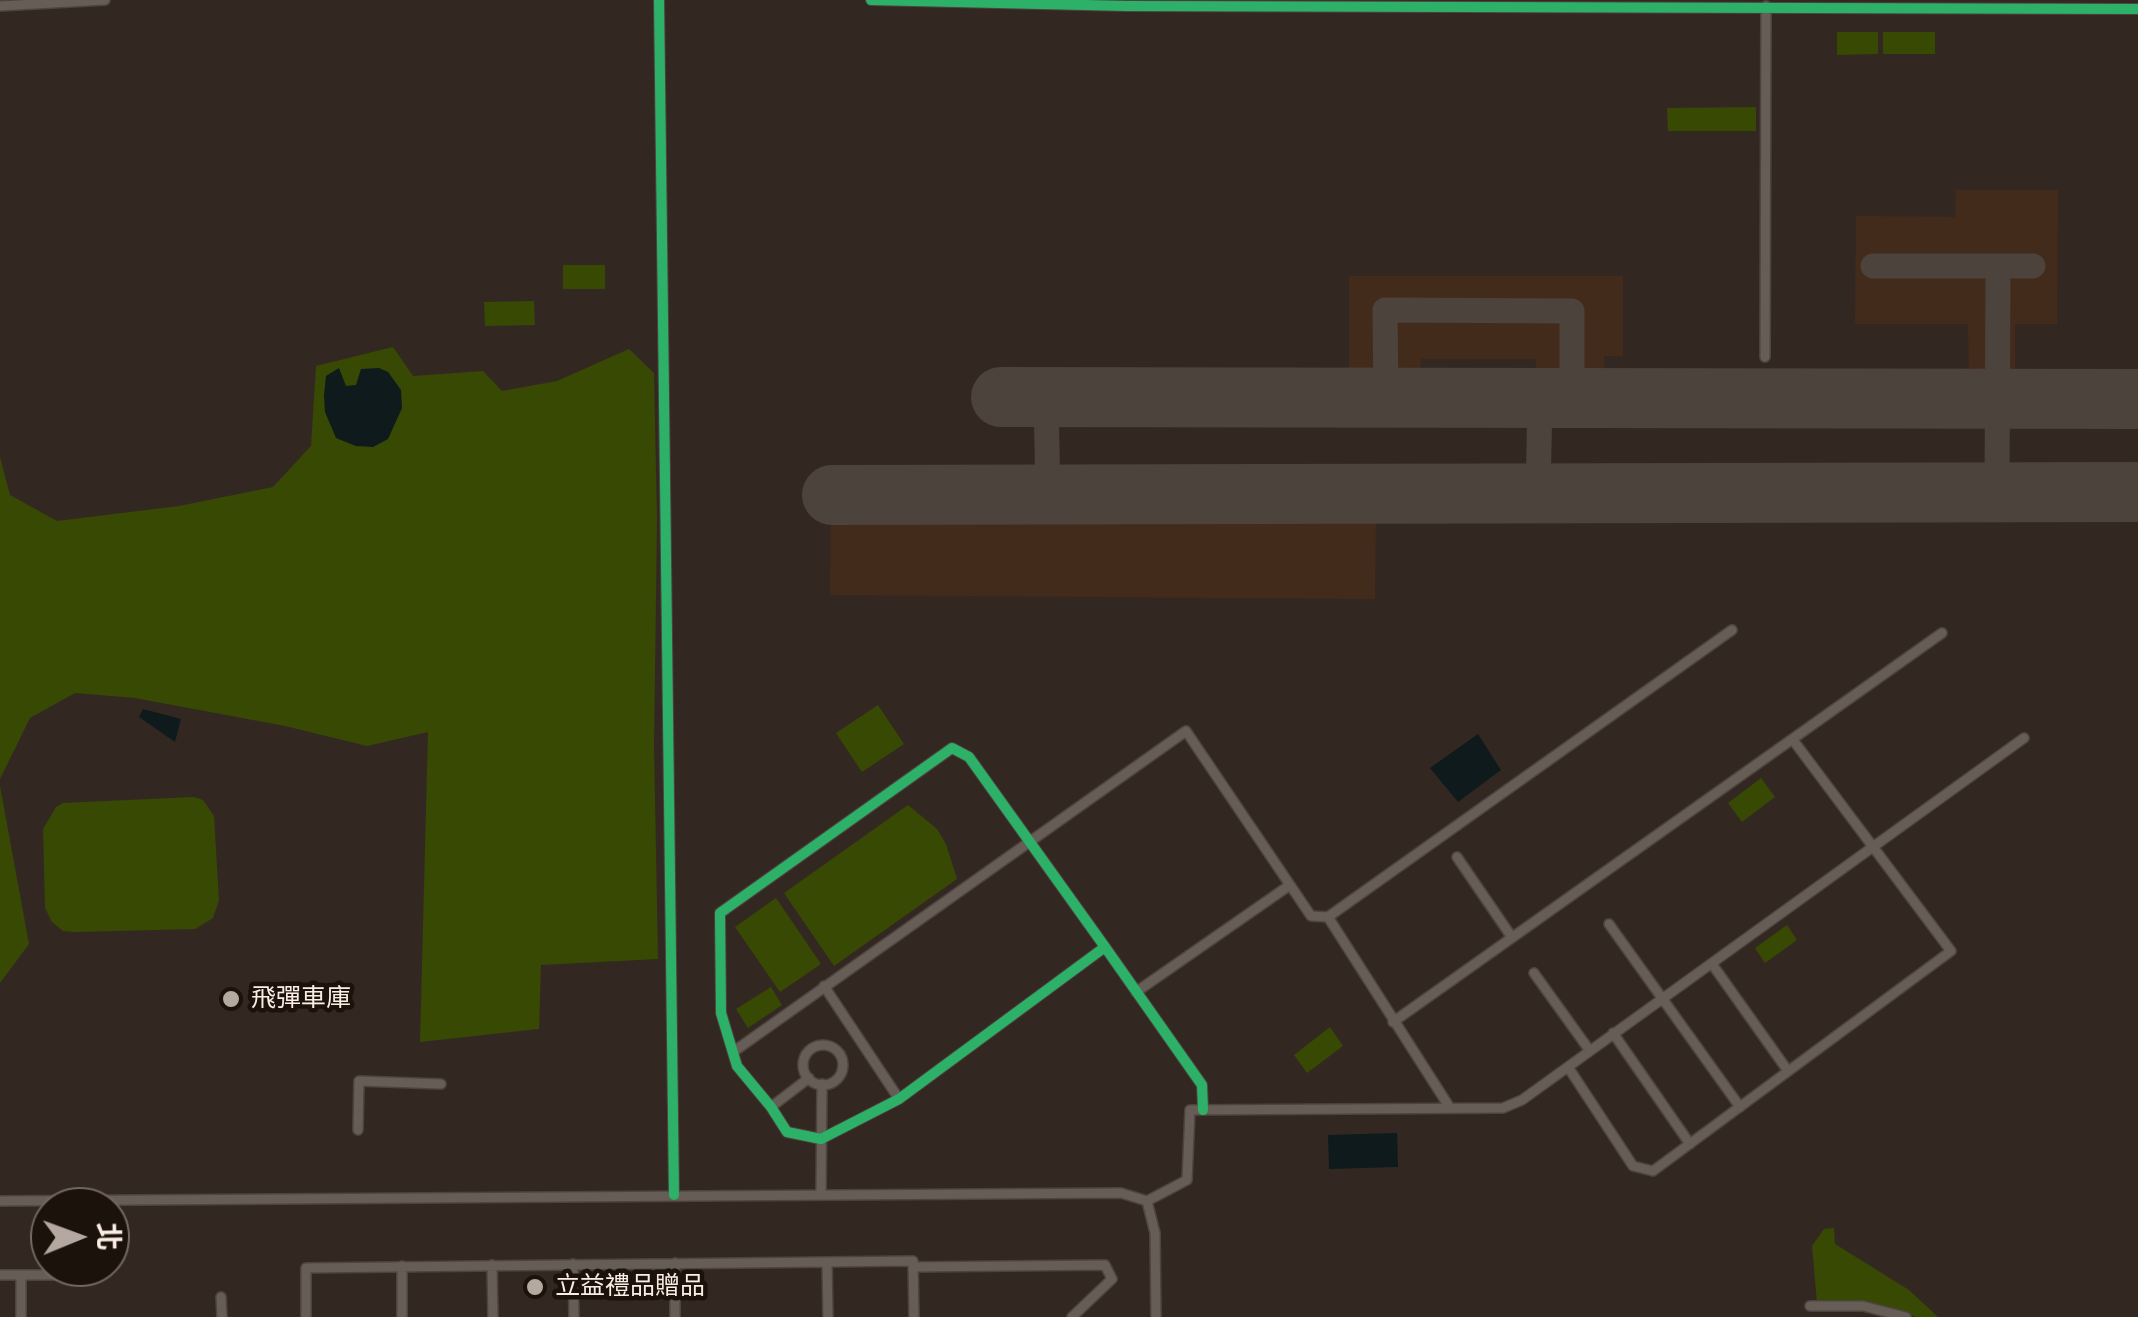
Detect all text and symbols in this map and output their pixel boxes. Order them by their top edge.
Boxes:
place label: 飛彈車庫 [251,984,351,1014]
marker: 飛彈車庫 [220,988,242,1010]
north arrow [30,1187,130,1287]
text: 北 [91,1222,125,1251]
place label: 立益禮品贈品 [555,1272,705,1302]
marker: 立益禮品贈品 [524,1276,546,1298]

